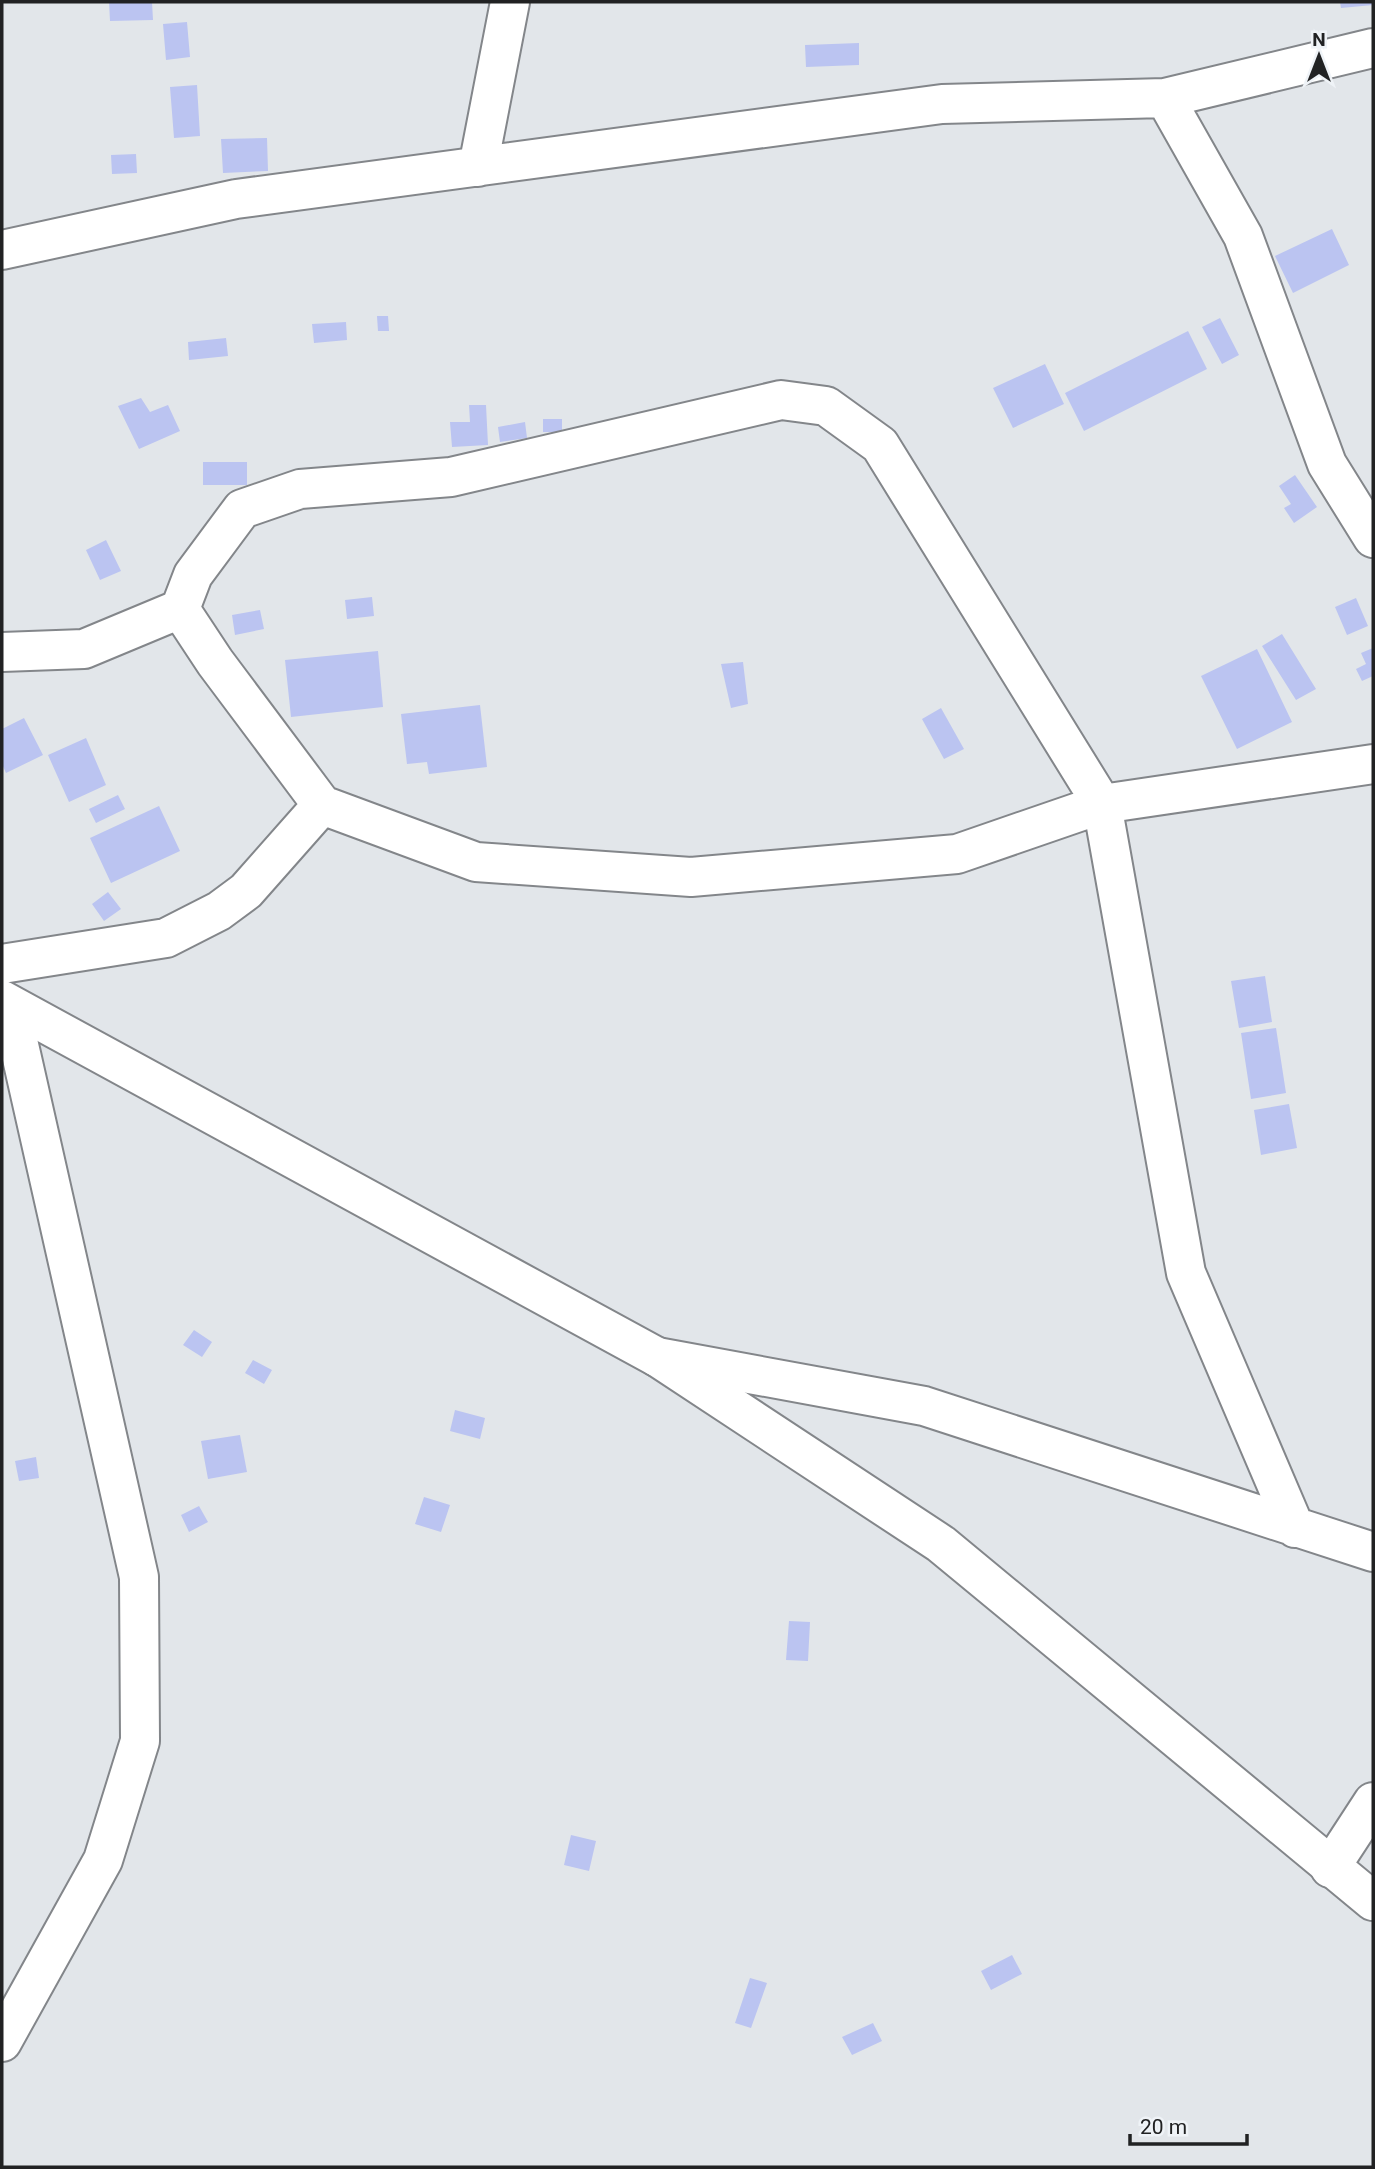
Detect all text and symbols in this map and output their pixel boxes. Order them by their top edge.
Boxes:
north arrow [1284,21,1354,91]
text: N [1312,28,1326,51]
scale bar [1130,2102,1247,2146]
text: 20 m [1140,2115,1187,2139]

